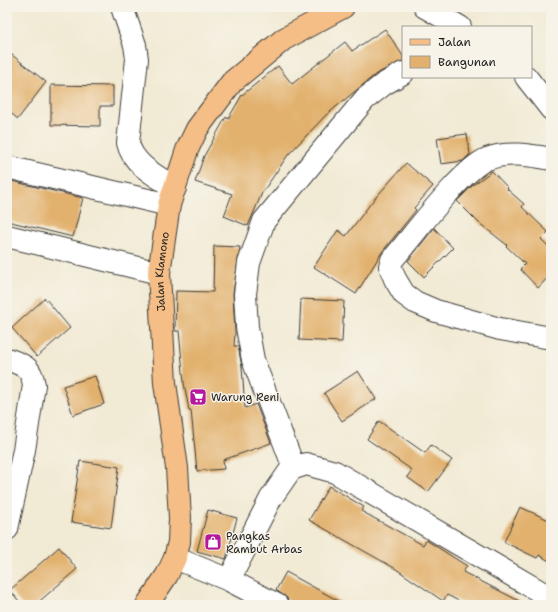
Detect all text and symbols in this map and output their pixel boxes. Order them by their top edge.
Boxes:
legend [402,26,532,78]
text: Jalan [438,34,471,50]
text: Bangunan [438,54,496,70]
street label: Jalan Klamono [152,230,173,312]
supermarket icon: Warung Reni [188,387,208,407]
place label: Warung Reni [211,390,279,405]
place label: Pangkas Rambut Arbas [226,529,303,557]
shop icon: Pangkas Rambut Arbas [203,532,223,552]

